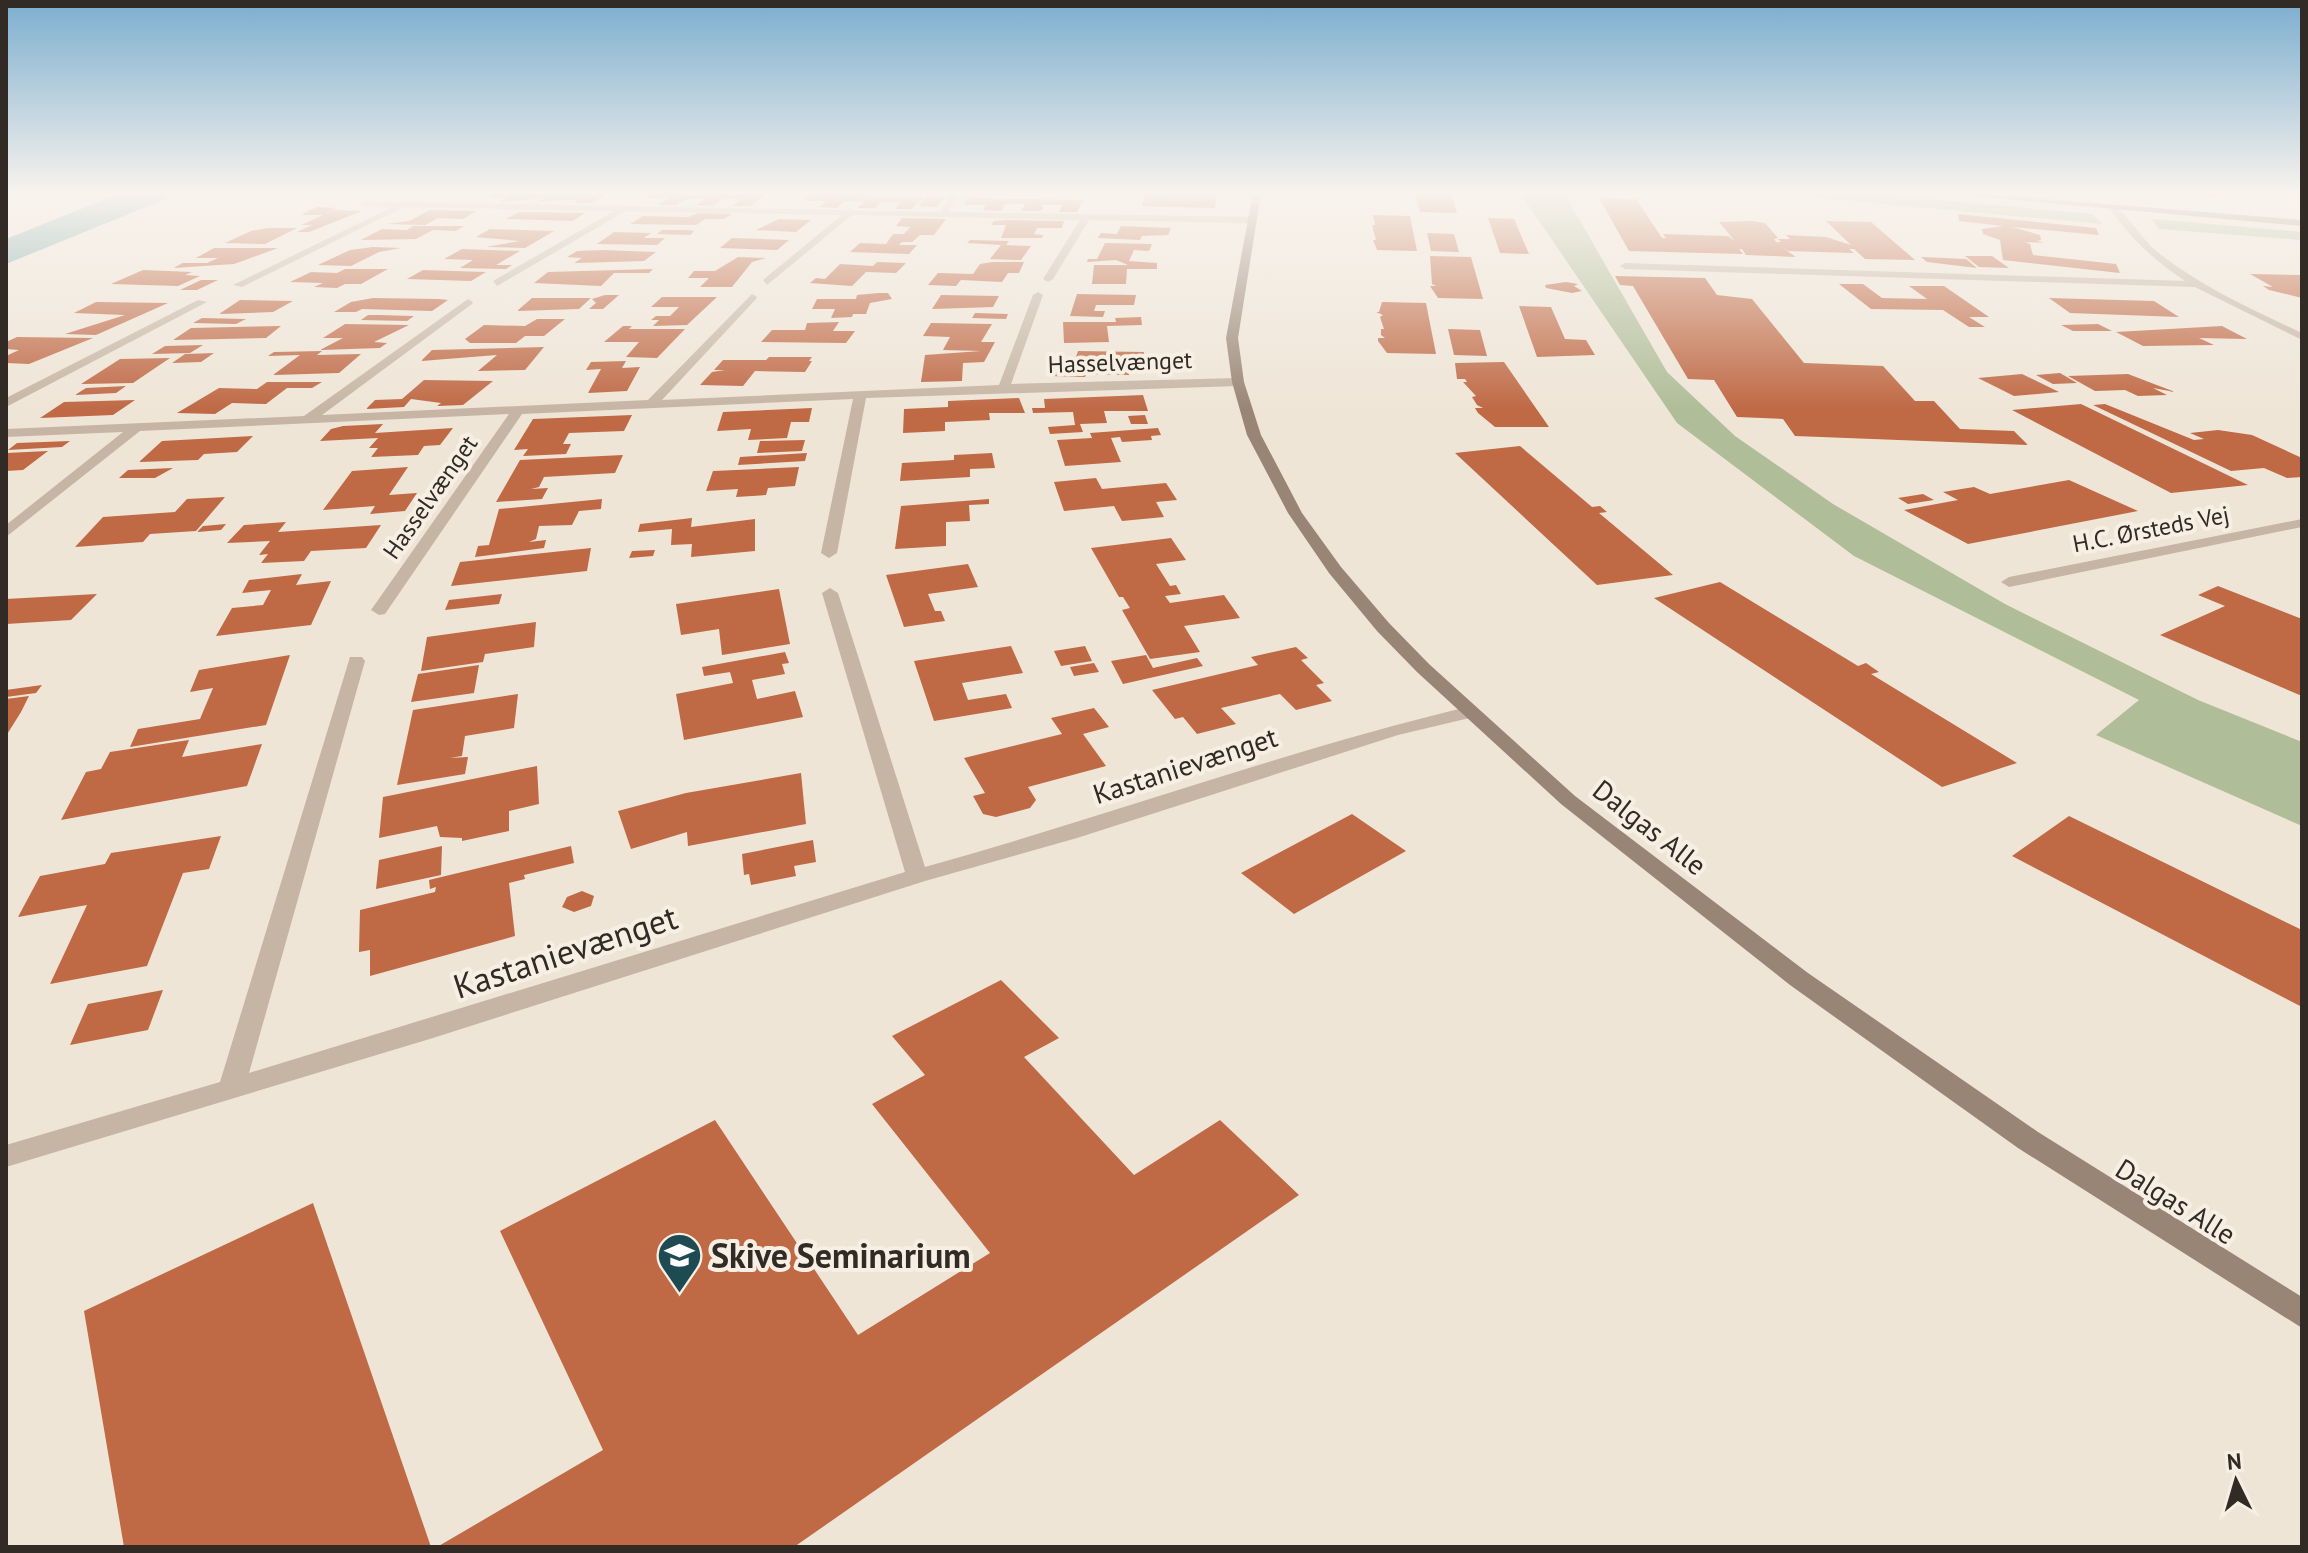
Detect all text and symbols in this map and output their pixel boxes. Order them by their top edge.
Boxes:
street label: Hasselvænget [1047,344,1193,380]
street label: Hasselvænget [376,429,484,565]
street label: H.C. Ørsteds Vej [2070,499,2232,559]
street label: Kastanievænget [1088,718,1282,812]
street label: Dalgas Alle [1586,771,1714,883]
street label: Kastanievænget [448,894,683,1008]
street label: Dalgas Alle [2109,1150,2243,1252]
school or university icon: Skive Seminarium [656,1231,704,1294]
place label: Skive Seminarium [711,1233,971,1277]
north arrow [2196,1441,2276,1521]
text: N [2226,1446,2243,1476]

